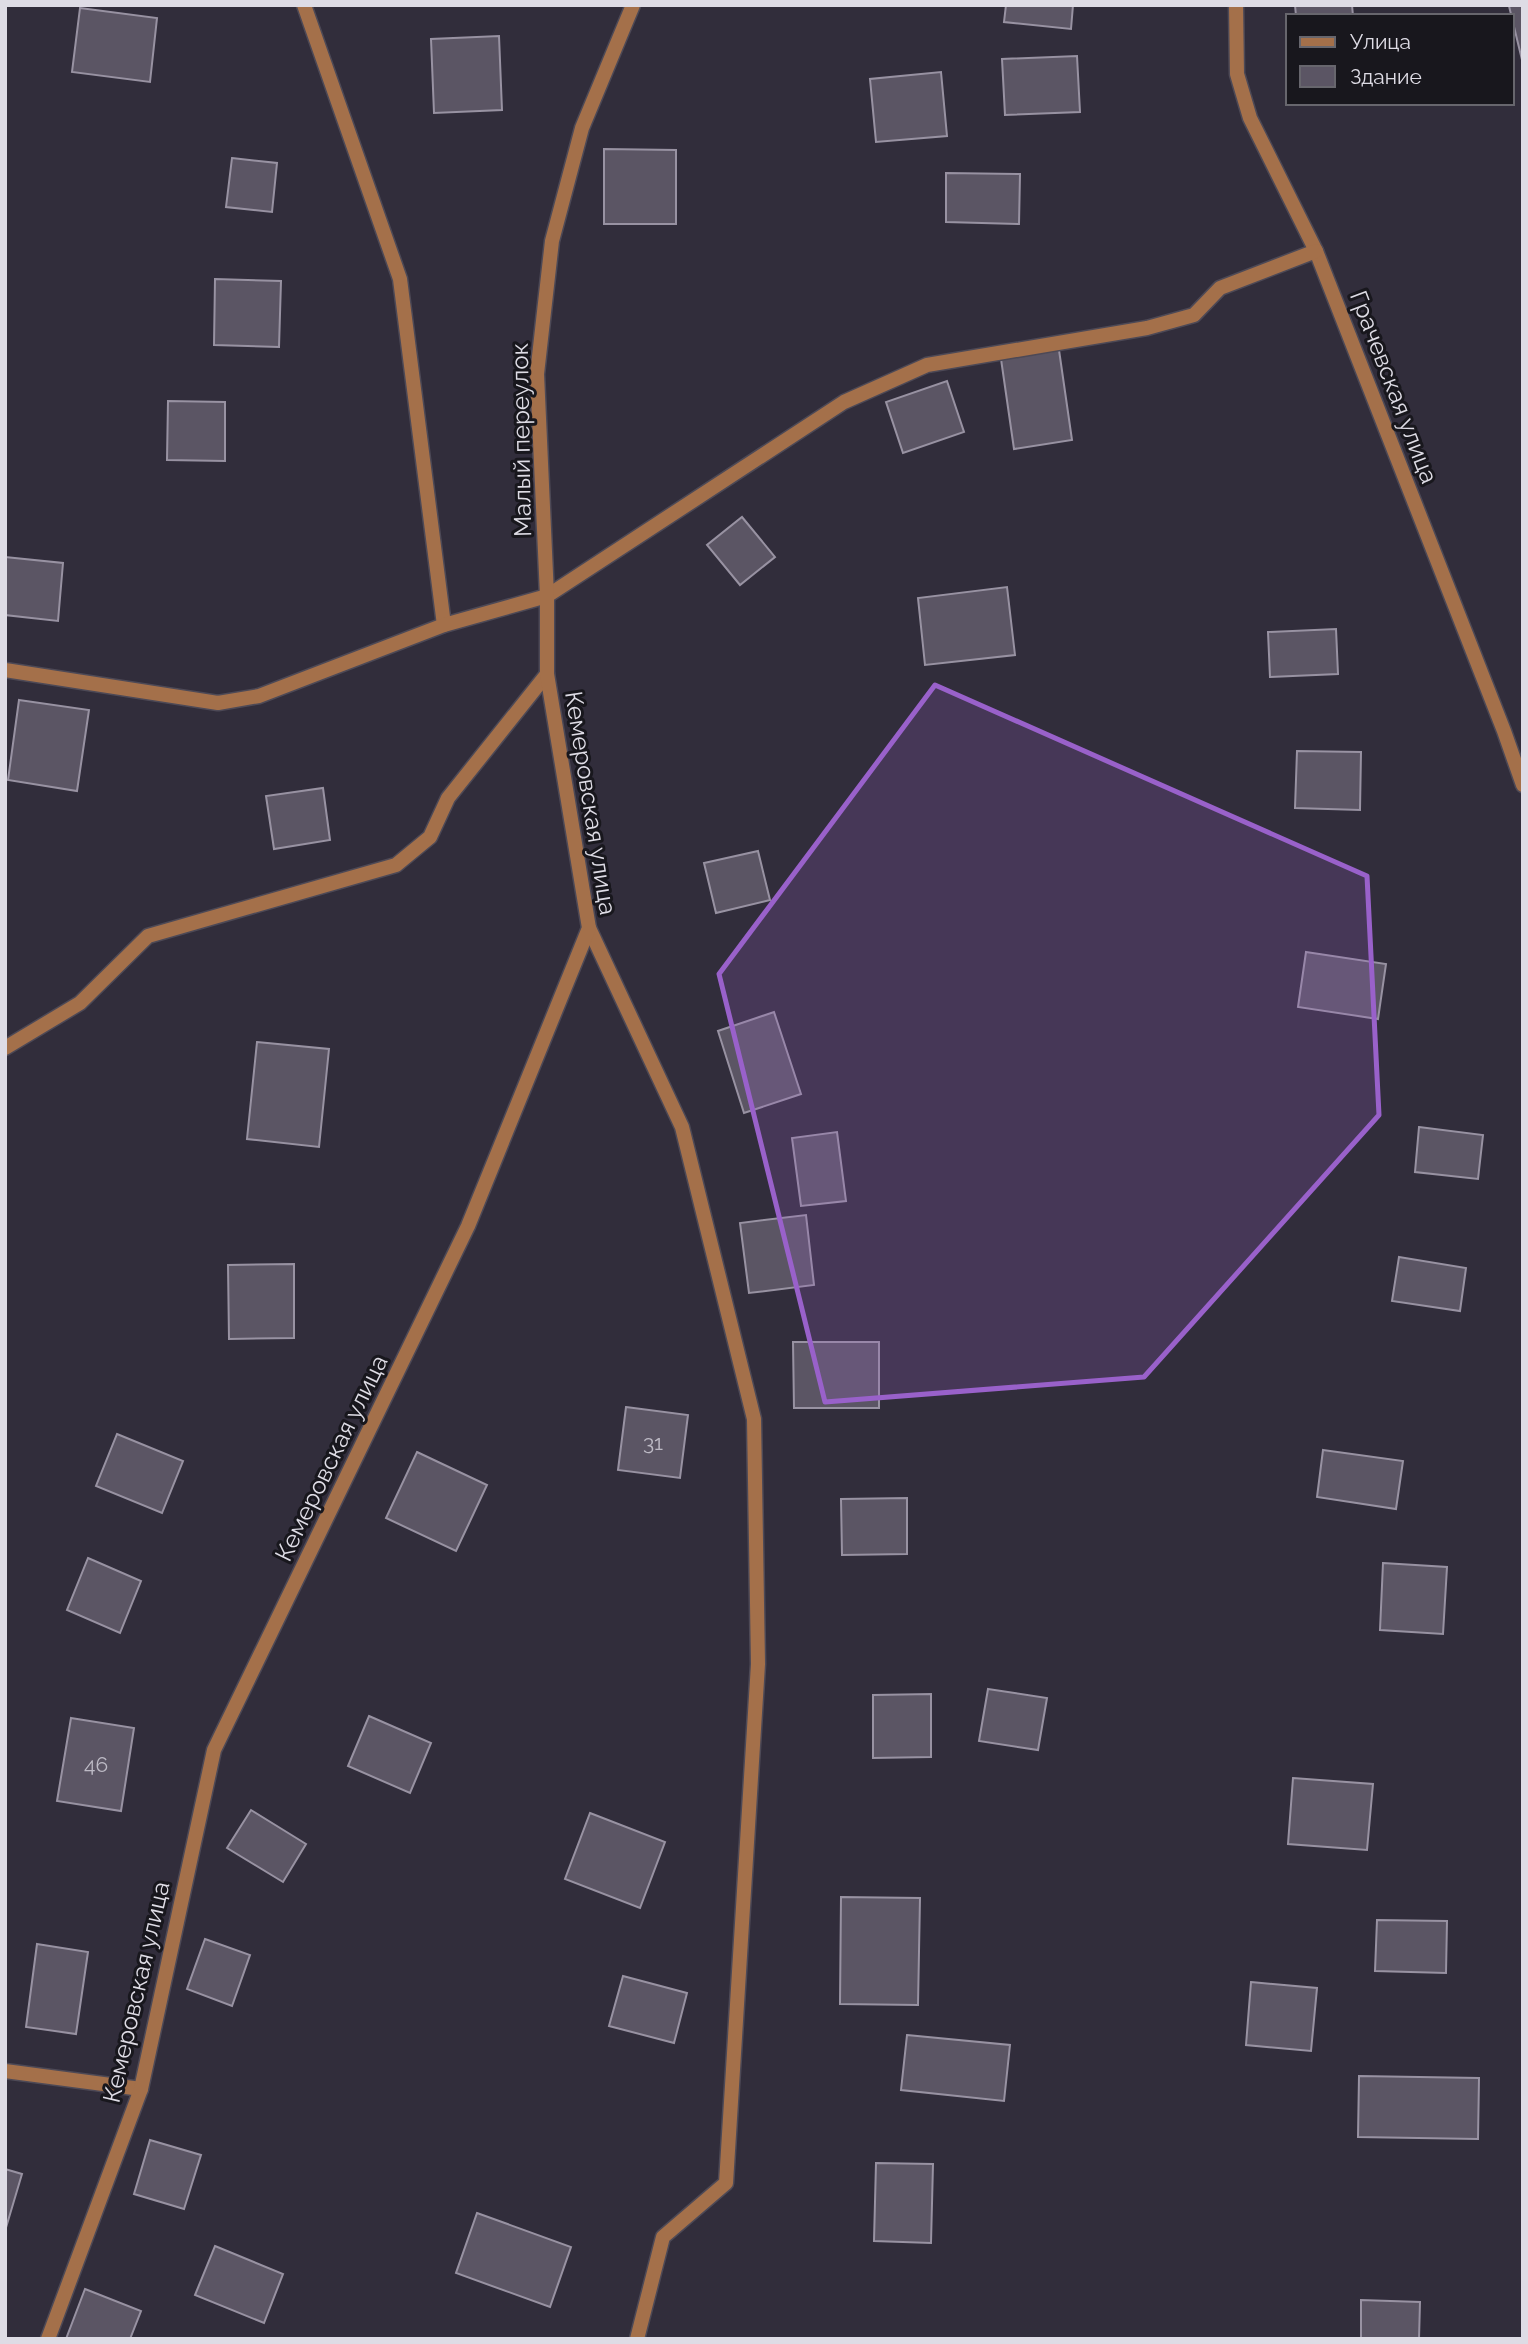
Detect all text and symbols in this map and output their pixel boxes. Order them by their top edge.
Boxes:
legend [1286,14,1514,105]
text: Улица [1350,29,1411,54]
text: Здание [1350,64,1422,89]
street label: Грачевская улица [1344,287,1444,487]
street label: Малый переулок [505,343,537,537]
street label: Кемеровская улица [559,689,623,917]
street label: Кемеровская улица [268,1350,394,1566]
house number: 31 [643,1430,663,1455]
house number: 46 [84,1752,108,1777]
street label: Кемеровская улица [96,1879,176,2105]

